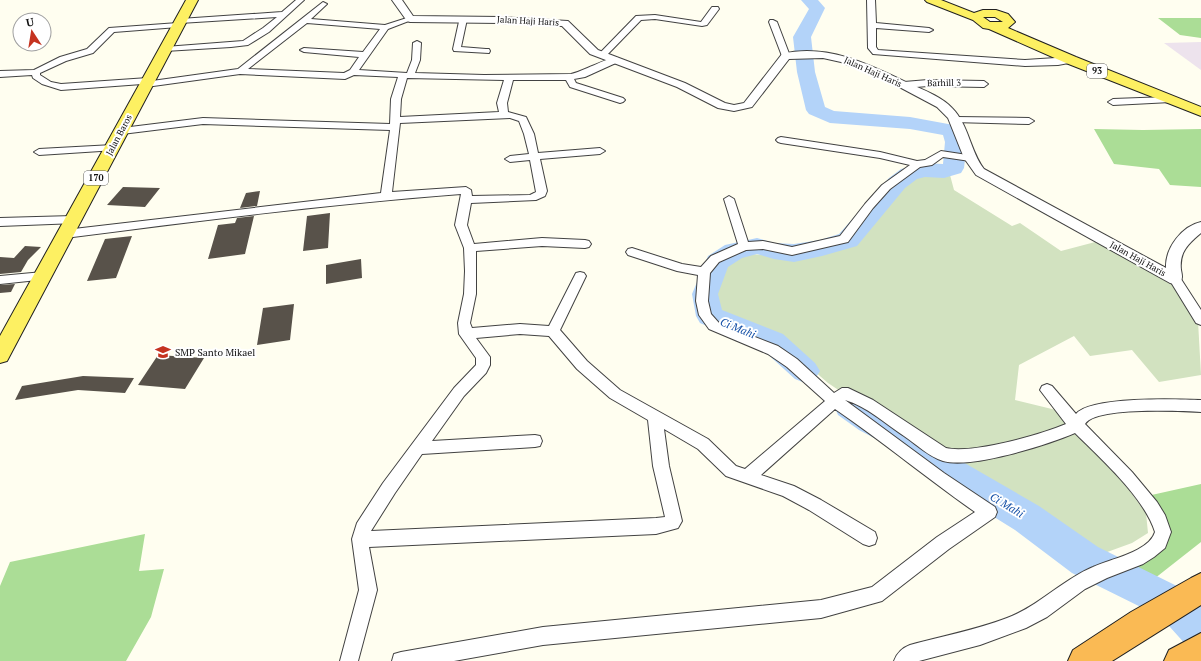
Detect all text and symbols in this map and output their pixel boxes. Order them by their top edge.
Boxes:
north arrow [12,12,52,52]
street label: Jalan Haji Haris [497,13,559,29]
text: U [25,15,35,30]
street label: Jalan Haji Haris [842,54,904,90]
road number: 93 [1087,64,1107,78]
street label: Barhill 3 [927,77,961,89]
street label: Jalan Baros [103,112,135,158]
road number: 170 [84,171,108,185]
street label: Jalan Haji Haris [1108,239,1168,279]
water label: Ci Mahi [718,315,758,341]
school or university icon: SMP Santo Mikael [154,343,172,361]
place label: SMP Santo Mikael [175,346,255,359]
water label: Ci Mahi [988,489,1026,521]

